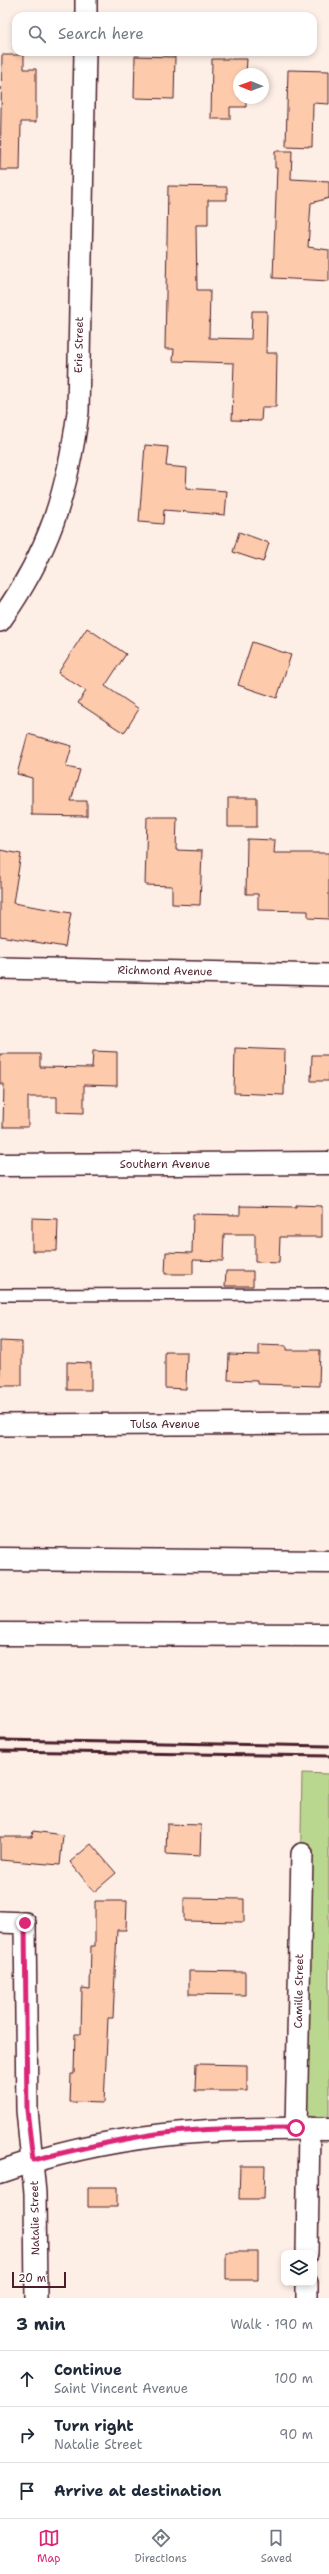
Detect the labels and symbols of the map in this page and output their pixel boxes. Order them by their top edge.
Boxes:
north arrow [233,68,269,104]
street label: Erie Street [71,316,87,373]
street label: Richmond Avenue [117,963,213,979]
street label: Southern Avenue [120,1157,210,1172]
street label: Tulsa Avenue [130,1417,200,1432]
route end [16,1914,34,1932]
street label: Camille Street [291,1953,307,2028]
route start [287,2119,305,2137]
street label: Natalie Street [27,2180,43,2256]
scale bar [12,2270,66,2289]

